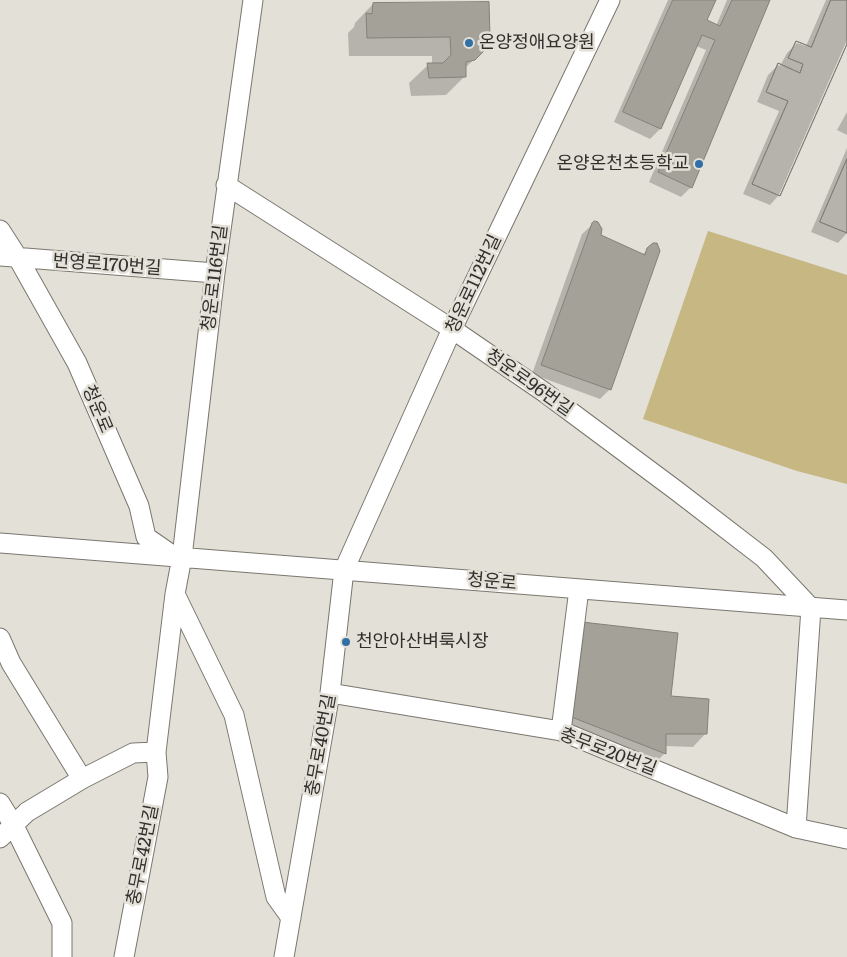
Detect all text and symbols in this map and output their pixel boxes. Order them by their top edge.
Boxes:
place label: 온양정애요양원 [479,32,595,54]
marker: 온양정애요양원 [463,37,475,49]
place label: 온양온천초등학교 [557,153,689,175]
marker: 온양온천초등학교 [693,158,705,170]
street label: 청운로116번길 [198,224,232,332]
street label: 청운로112번길 [442,231,506,337]
street label: 번영로170번길 [52,250,162,280]
street label: 청운로96번길 [481,345,577,421]
street label: 청운로 [77,382,117,436]
street label: 청운로 [466,569,518,595]
place label: 천안아산벼룩시장 [356,631,488,653]
marker: 천안아산벼룩시장 [340,636,352,648]
street label: 충무로40번길 [301,692,341,798]
street label: 충무로20번길 [556,724,660,780]
street label: 충무로42번길 [123,803,163,907]

